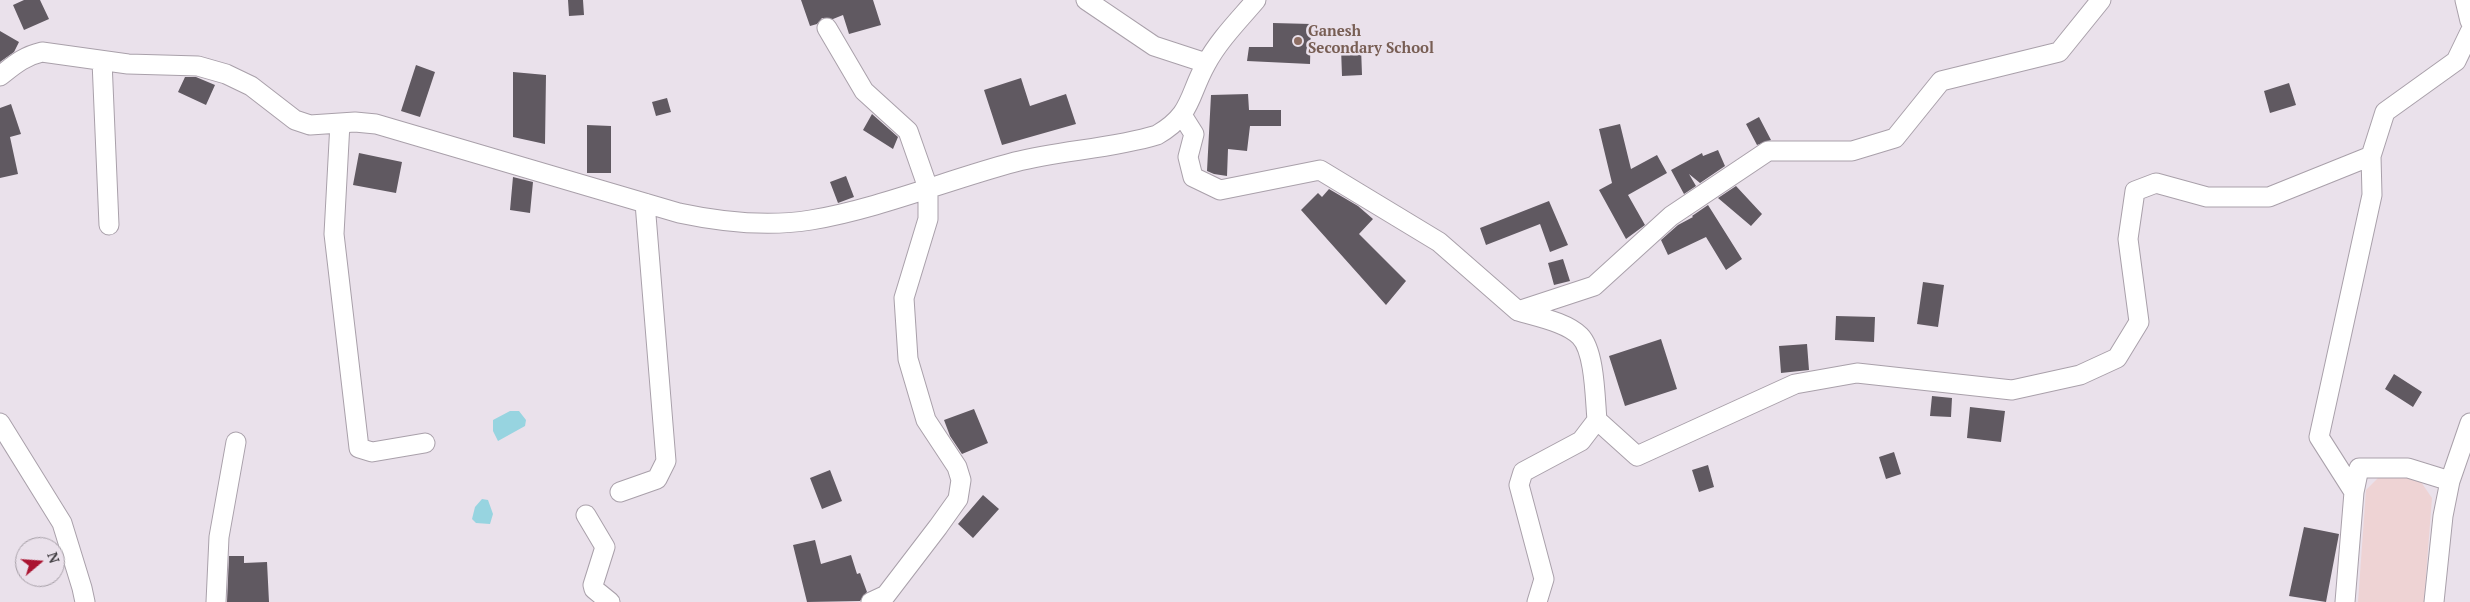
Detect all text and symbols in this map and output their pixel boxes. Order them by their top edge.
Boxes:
place label: Ganesh Secondary School [1308,23,1434,58]
marker: Ganesh Secondary School [1292,35,1304,47]
north arrow [15,537,65,587]
text: N [43,550,64,566]

